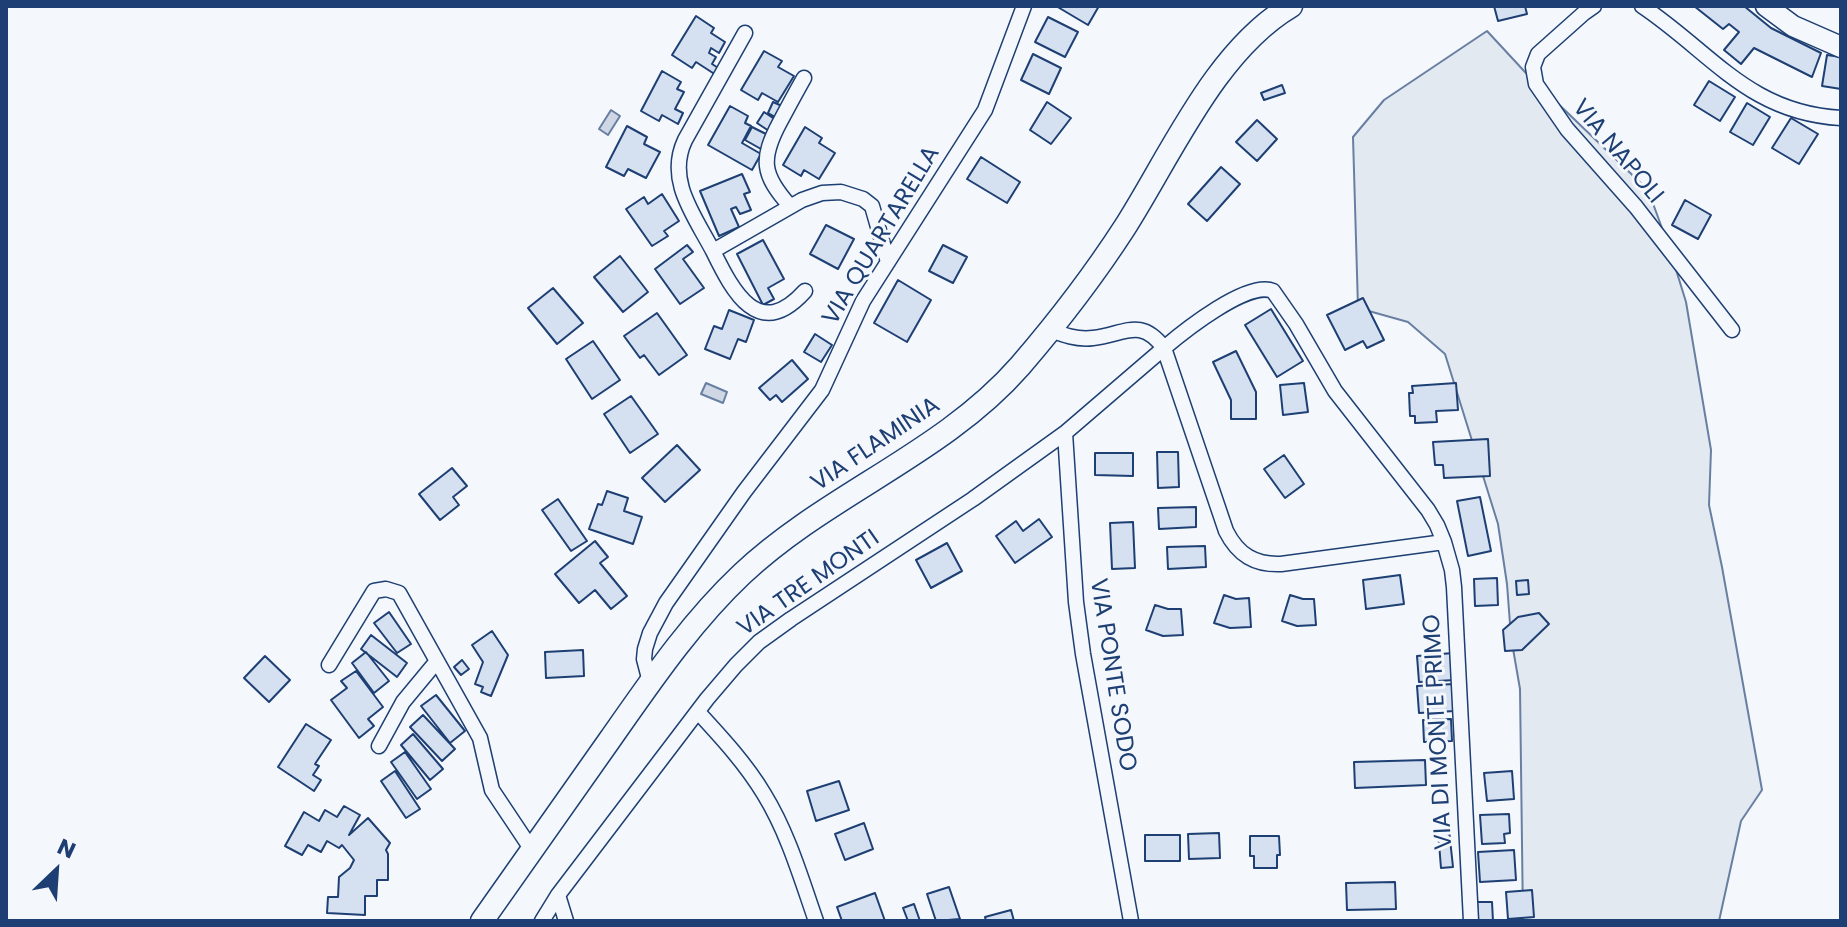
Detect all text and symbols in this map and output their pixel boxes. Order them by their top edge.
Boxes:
street label: VIA NAPOLI [1565,94,1669,210]
street label: VIA QUARTARELLA [817,141,947,331]
street label: VIA FLAMINIA [806,391,946,499]
street label: VIA TRE MONTI [733,525,885,643]
street label: VIA PONTE SODO [1083,577,1141,773]
street label: VIA DI MONTE PRIMO [1418,613,1460,851]
north arrow [16,831,96,911]
text: N [52,831,80,866]

